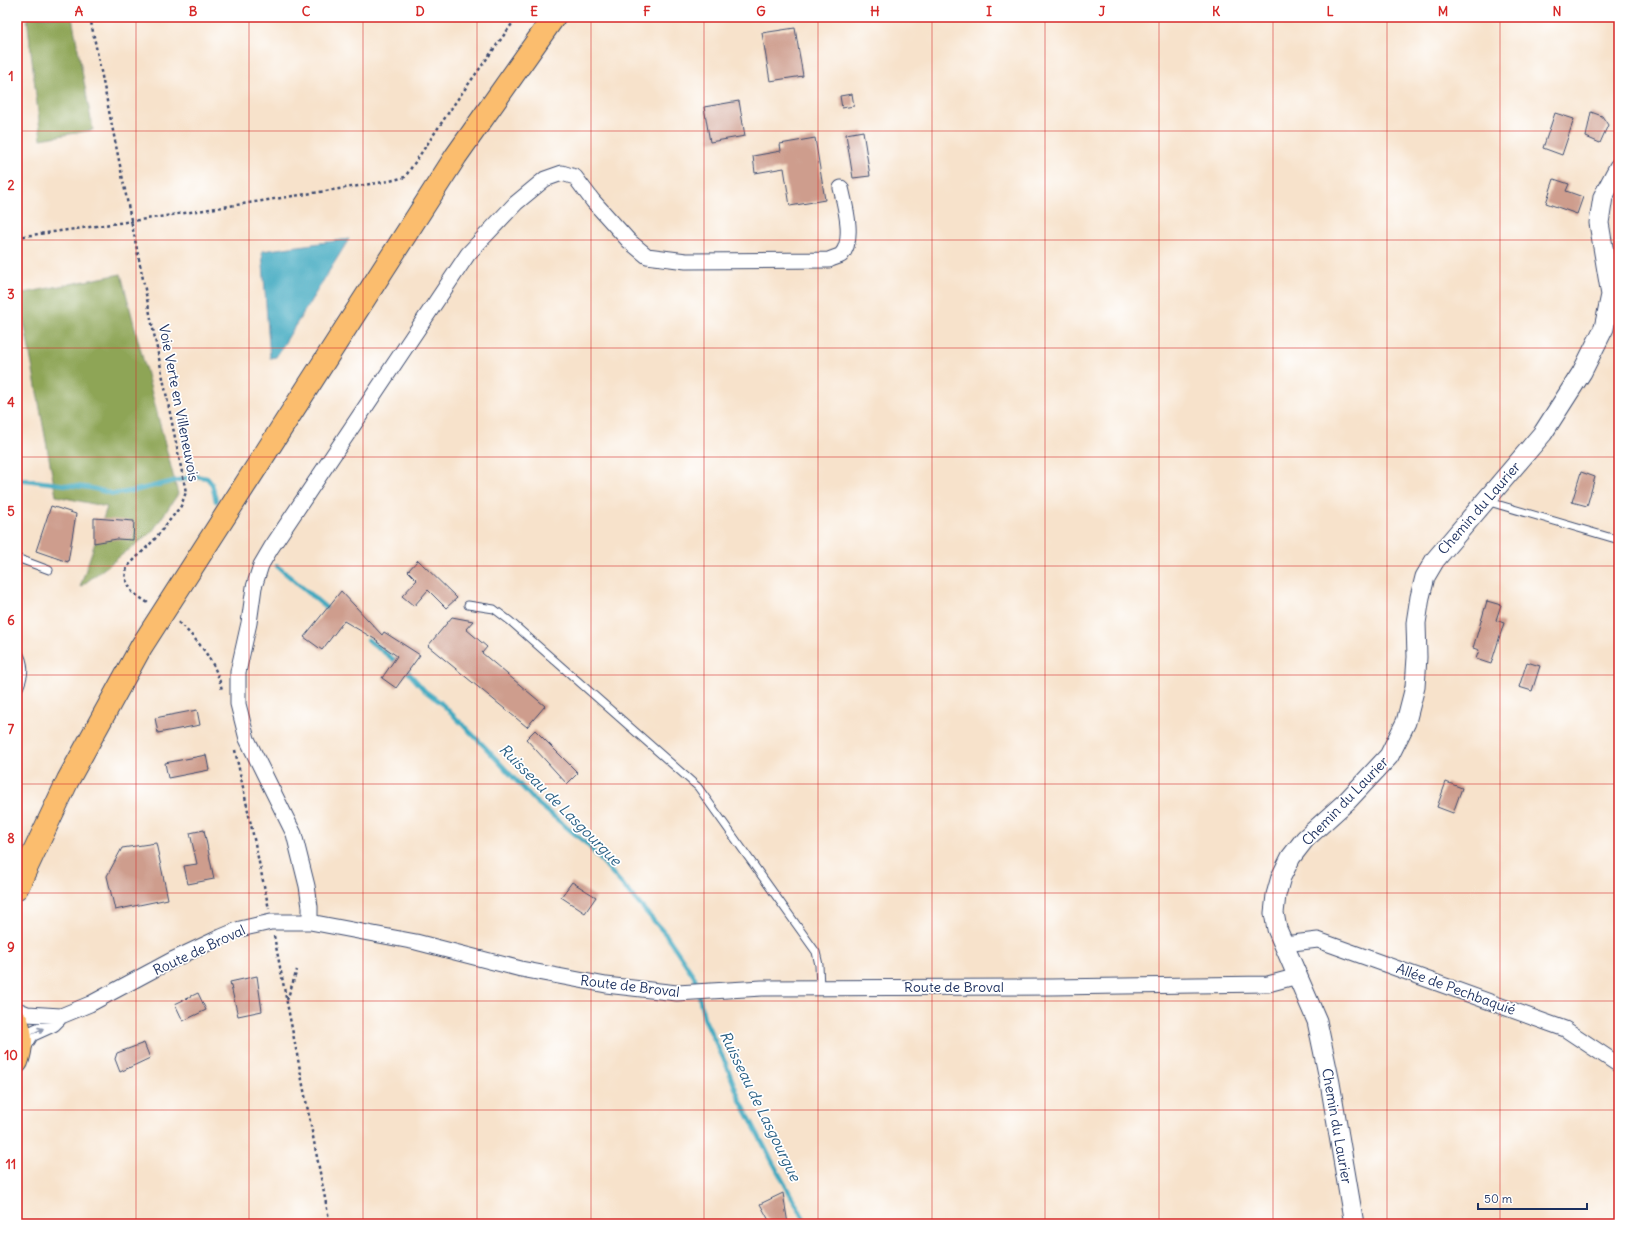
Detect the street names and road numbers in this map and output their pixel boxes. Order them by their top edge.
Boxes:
street label: Voie Verte en Villeneuvois [155,323,203,483]
street label: Chemin du Laurier [1434,458,1524,558]
street label: Chemin du Laurier [1298,752,1392,849]
street label: Route de Broval [150,921,248,979]
street label: Allée de Pechbaquié [1394,959,1518,1019]
street label: Route de Broval [579,971,681,1001]
street label: Route de Broval [904,978,1004,996]
street label: Chemin du Laurier [1318,1067,1356,1186]

